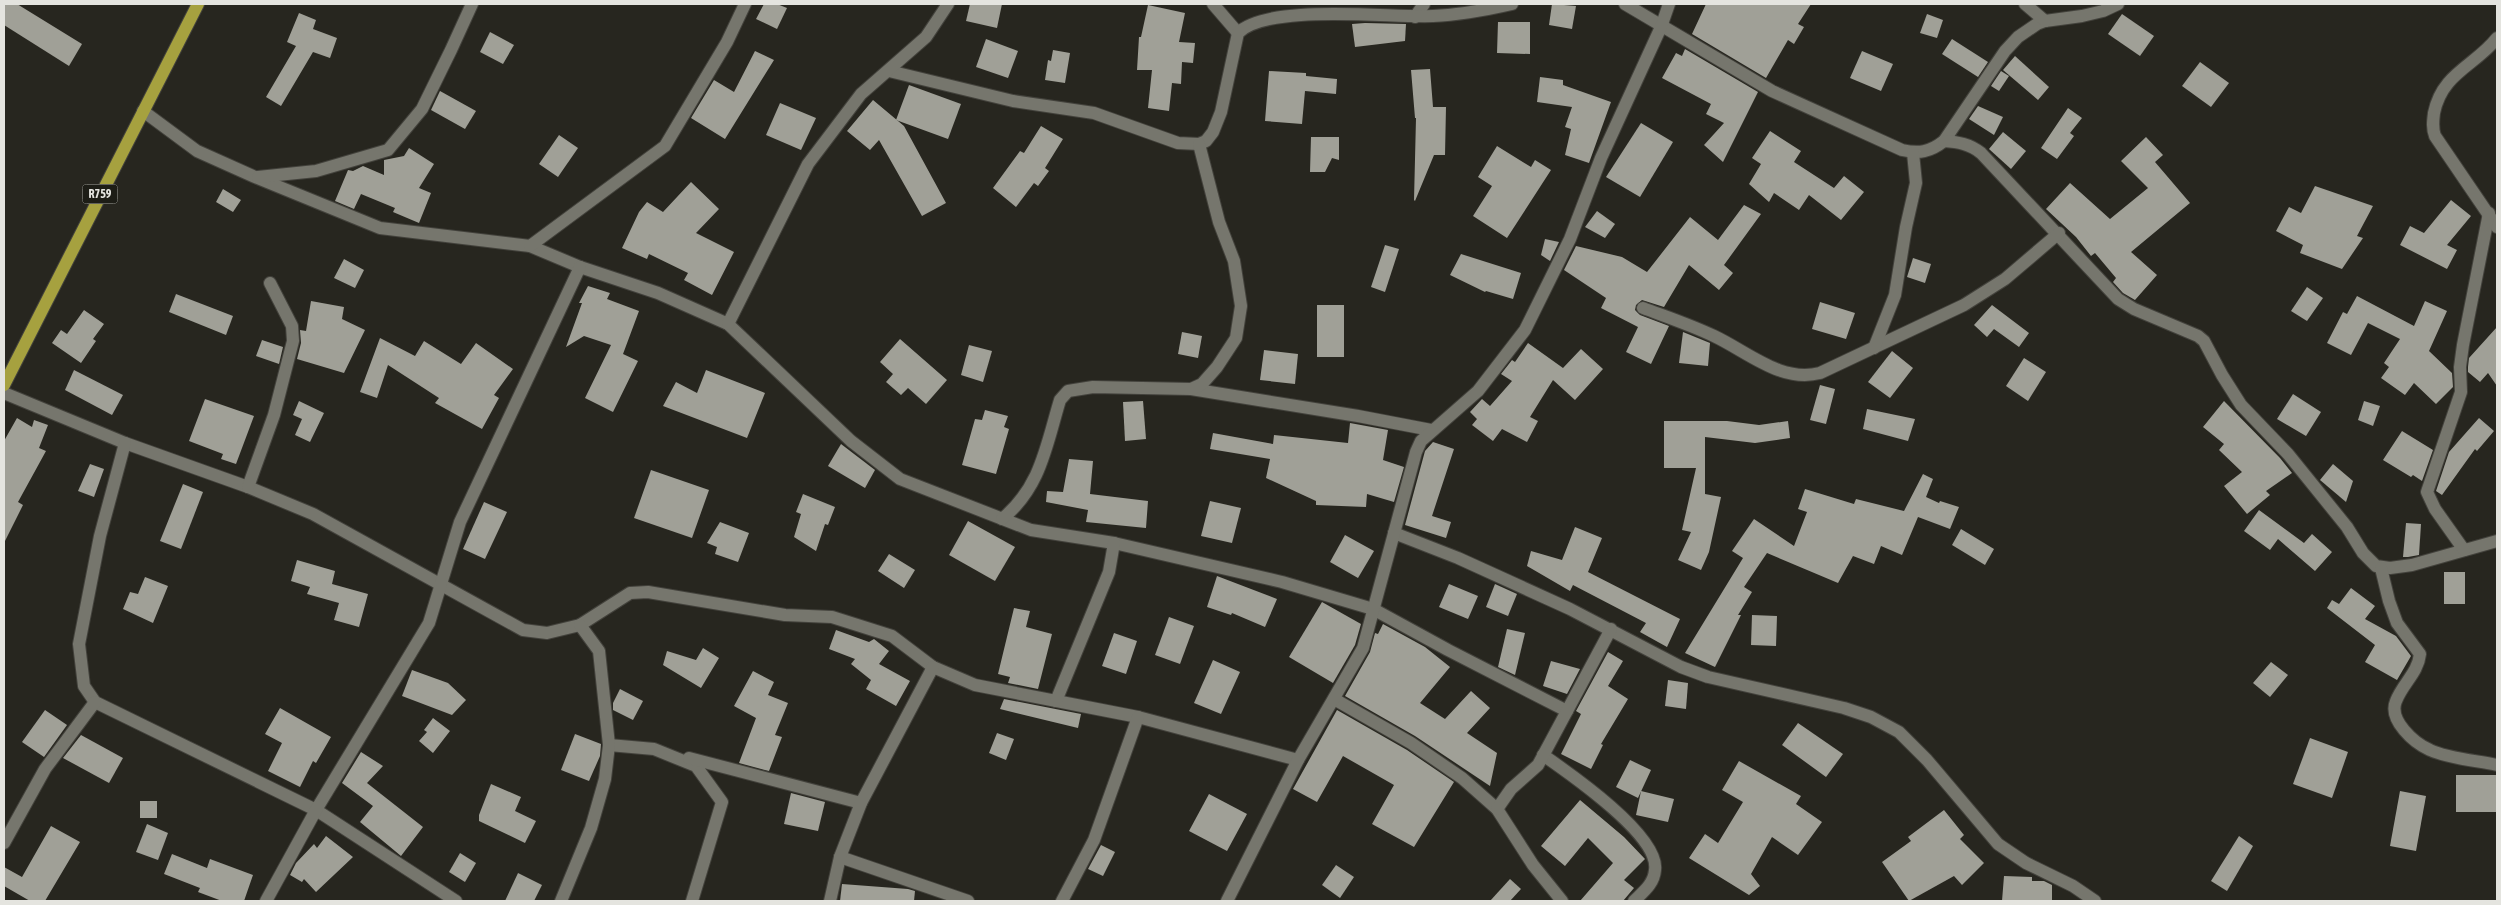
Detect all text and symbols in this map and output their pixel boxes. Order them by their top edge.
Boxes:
road number: R759 [82,184,118,203]

